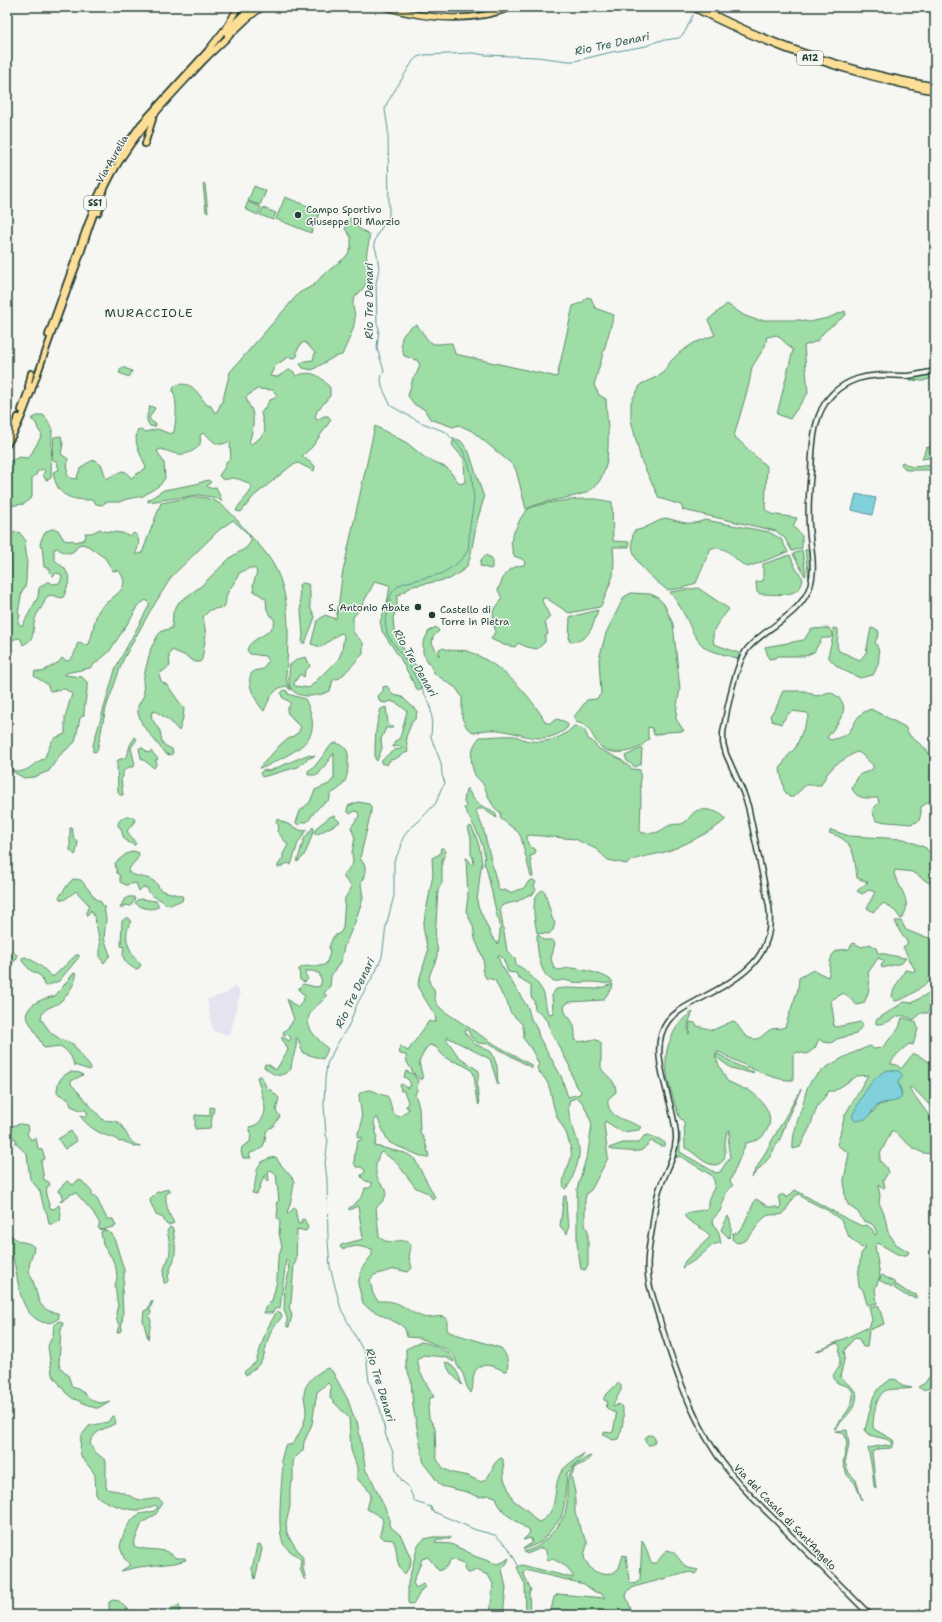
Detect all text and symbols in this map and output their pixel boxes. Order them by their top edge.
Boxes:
water label: Rio Tre Denari [573,29,652,59]
road number: A12 [797,51,823,65]
street label: Via Aurelia [93,132,131,185]
road number: SS1 [84,196,106,210]
place label: Campo Sportivo Giuseppe Di Marzio [306,203,400,228]
marker: Campo Sportivo Giuseppe Di Marzio [293,210,303,220]
water label: Rio Tre Denari [362,262,377,339]
district label: MURACCIOLE [104,305,194,321]
place label: S. Antonio Abate [328,601,410,614]
marker: S. Antonio Abate [413,602,423,612]
place label: Castello di Torre in Pietra [440,603,510,628]
marker: Castello di Torre in Pietra [427,610,437,620]
water label: Rio Tre Denari [389,626,441,701]
water label: Rio Tre Denari [332,955,379,1031]
water label: Rio Tre Denari [362,1346,399,1425]
street label: Via del Casale di Sant'Angelo [731,1461,839,1573]

